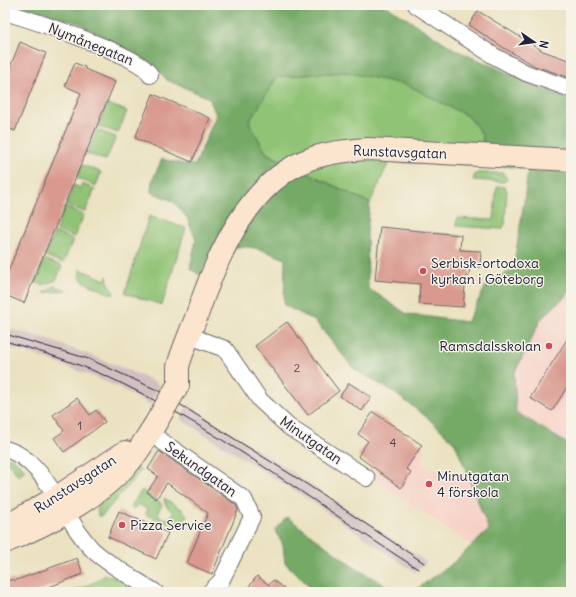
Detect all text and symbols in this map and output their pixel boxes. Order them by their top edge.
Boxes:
street label: Nymånegatan [46,19,136,69]
north arrow [514,22,554,62]
text: N [536,39,551,50]
street label: Runstavsgatan [353,141,447,163]
place label: Serbisk-ortodoxa kyrkan i Göteborg [431,254,544,288]
marker: Serbisk-ortodoxa kyrkan i Göteborg [418,266,428,276]
place label: Ramsdalsskolan [439,337,541,355]
marker: Ramsdalsskolan [544,341,554,351]
house number: 2 [294,360,301,375]
street label: Minutgatan [276,412,346,468]
house number: 1 [78,418,82,433]
house number: 4 [390,435,397,450]
street label: Sekundgatan [162,438,240,500]
street label: Runstavsgatan [31,451,119,517]
place label: Minutgatan 4 förskola [437,467,509,501]
marker: Minutgatan 4 förskola [424,479,434,489]
place label: Pizza Service [130,516,212,534]
marker: Pizza Service [117,520,127,530]

